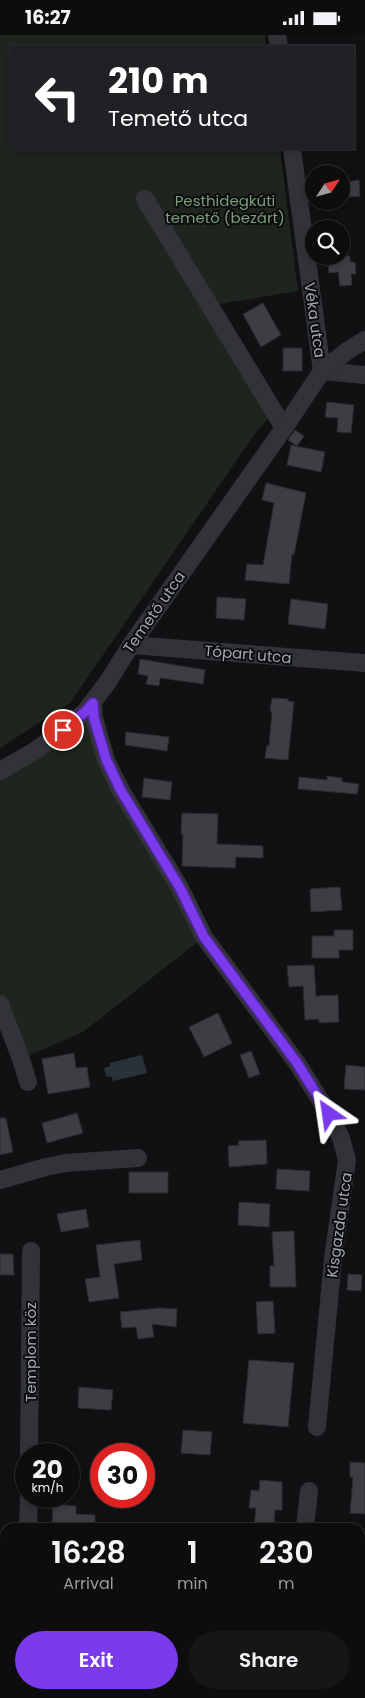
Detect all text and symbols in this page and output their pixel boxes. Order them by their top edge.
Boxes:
text: 16:27 [25,4,71,31]
text: 210 m [108,56,208,105]
icon: left [25,65,90,130]
text: Temető utca [108,103,248,134]
north arrow [305,165,350,210]
map controls [305,165,350,265]
park label: Pesthidegkúti temető (bezárt) [165,190,285,228]
button: search [305,220,350,265]
street label: Véka utca [299,281,331,359]
street label: Temető utca [118,567,190,657]
street label: Tópart utca [204,640,292,668]
pin [42,709,84,751]
icon: arrive [49,716,77,744]
position arrow [302,1087,354,1139]
street label: Kisgazda utca [321,1171,357,1279]
street label: Templom köz [20,1302,41,1402]
speed limit sign: 30 [90,1443,155,1508]
text: 20 [32,1452,63,1487]
text: km/h [32,1479,63,1496]
text: 16:28 [51,1531,126,1574]
text: 1 [187,1531,198,1574]
text: 230 [259,1531,314,1574]
text: Arrival [63,1572,114,1595]
text: min [177,1572,208,1595]
text: m [278,1572,295,1595]
button: Exit [15,1631,178,1689]
button: Share [188,1631,350,1689]

